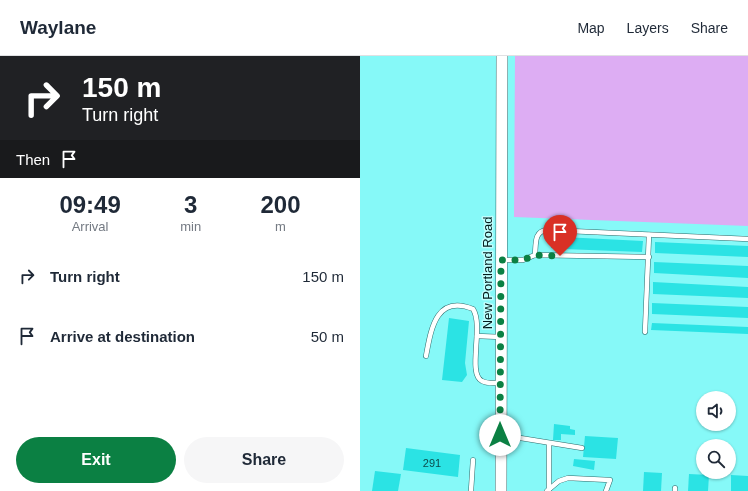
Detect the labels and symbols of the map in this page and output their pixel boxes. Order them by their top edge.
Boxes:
pin [543,215,577,256]
street label: New Portland Road [480,217,495,329]
position arrow [479,414,521,456]
house number: 291 [423,457,441,469]

